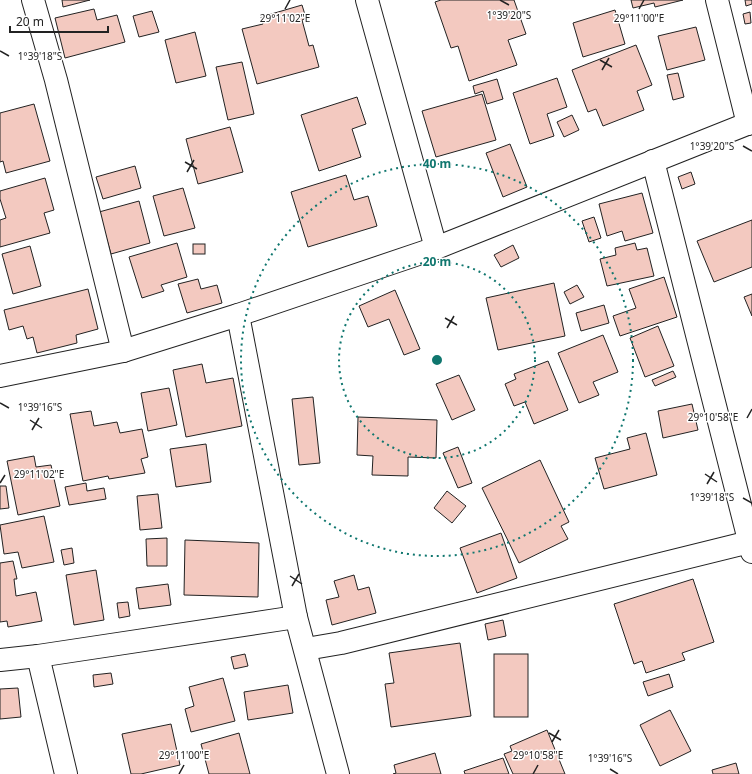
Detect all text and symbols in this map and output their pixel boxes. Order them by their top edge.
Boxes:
scale bar [10,8,108,34]
text: 1°39'20"S [487,8,532,22]
text: 29°11'02"E [260,11,310,25]
text: 29°11'00"E [614,11,664,25]
text: 20 m [16,13,44,30]
text: 1°39'18"S [18,49,63,63]
text: 1°39'20"S [690,139,735,153]
text: 40 m [423,155,451,172]
text: 20 m [423,253,451,270]
centre of rings [430,353,444,367]
text: 1°39'16"S [18,400,63,414]
text: 29°10'58"E [688,410,738,424]
text: 29°11'02"E [14,467,64,481]
text: 1°39'18"S [690,490,735,504]
text: 29°11'00"E [159,748,209,762]
text: 29°10'58"E [513,748,563,762]
text: 1°39'16"S [588,751,633,765]

